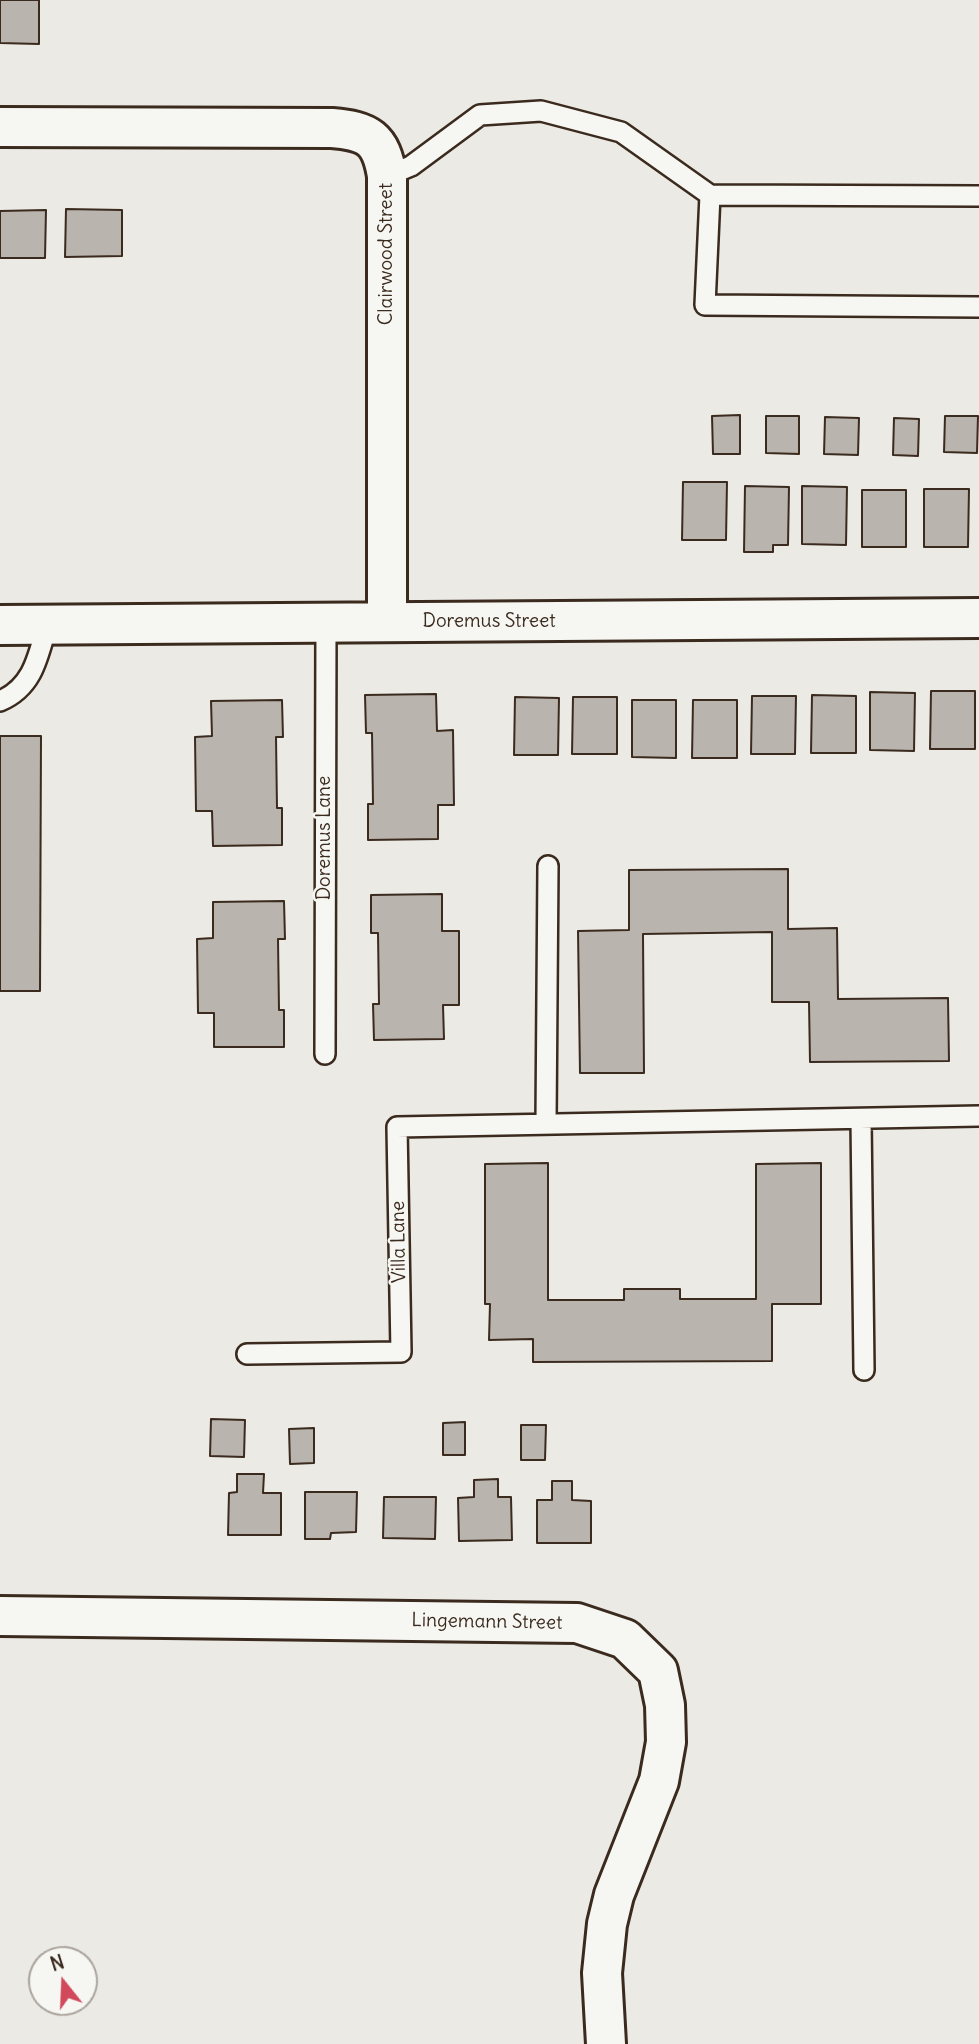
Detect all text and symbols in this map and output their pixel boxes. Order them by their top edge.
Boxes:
street label: Clairwood Street [376,183,398,325]
street label: Doremus Street [422,611,556,633]
street label: Doremus Lane [314,776,336,900]
street label: Villa Lane [387,1201,411,1283]
street label: Lingemann Street [411,1609,563,1635]
north arrow [28,1946,98,2016]
text: N [47,1949,67,1976]

